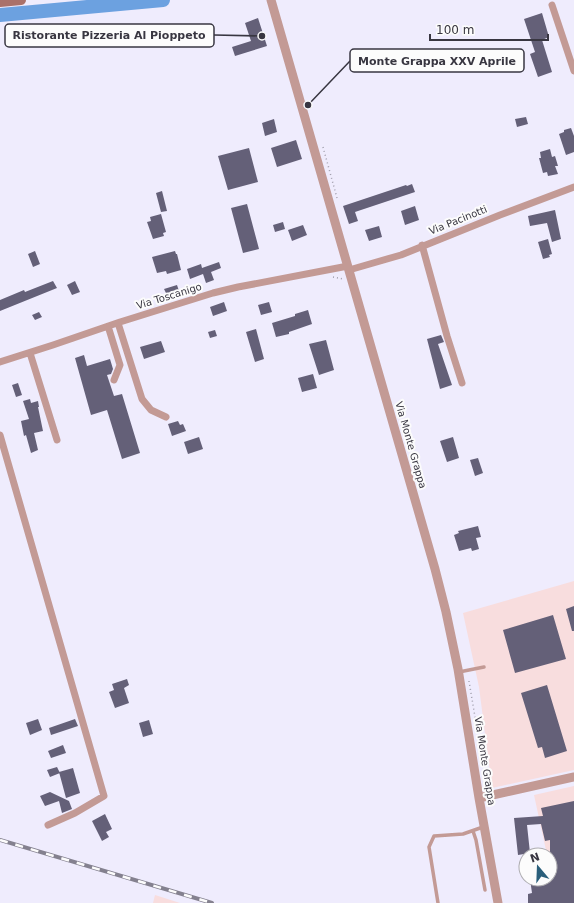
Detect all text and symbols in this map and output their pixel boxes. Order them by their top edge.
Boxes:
scale bar [430,16,548,42]
text: 100 m [436,23,474,37]
callout: Ristorante Pizzeria Al Pioppeto [5,24,214,47]
text: Ristorante Pizzeria Al Pioppeto [13,29,206,42]
callout: Monte Grappa XXV Aprile [350,49,524,72]
text: Monte Grappa XXV Aprile [358,55,516,68]
street label: Via Pacinotti [427,203,489,237]
street label: Via Toscanigo [135,281,203,311]
street label: Via Monte Grappa [393,400,429,490]
street label: Via Monte Grappa [473,716,497,806]
north arrow [518,847,558,887]
text: N [528,850,541,866]

